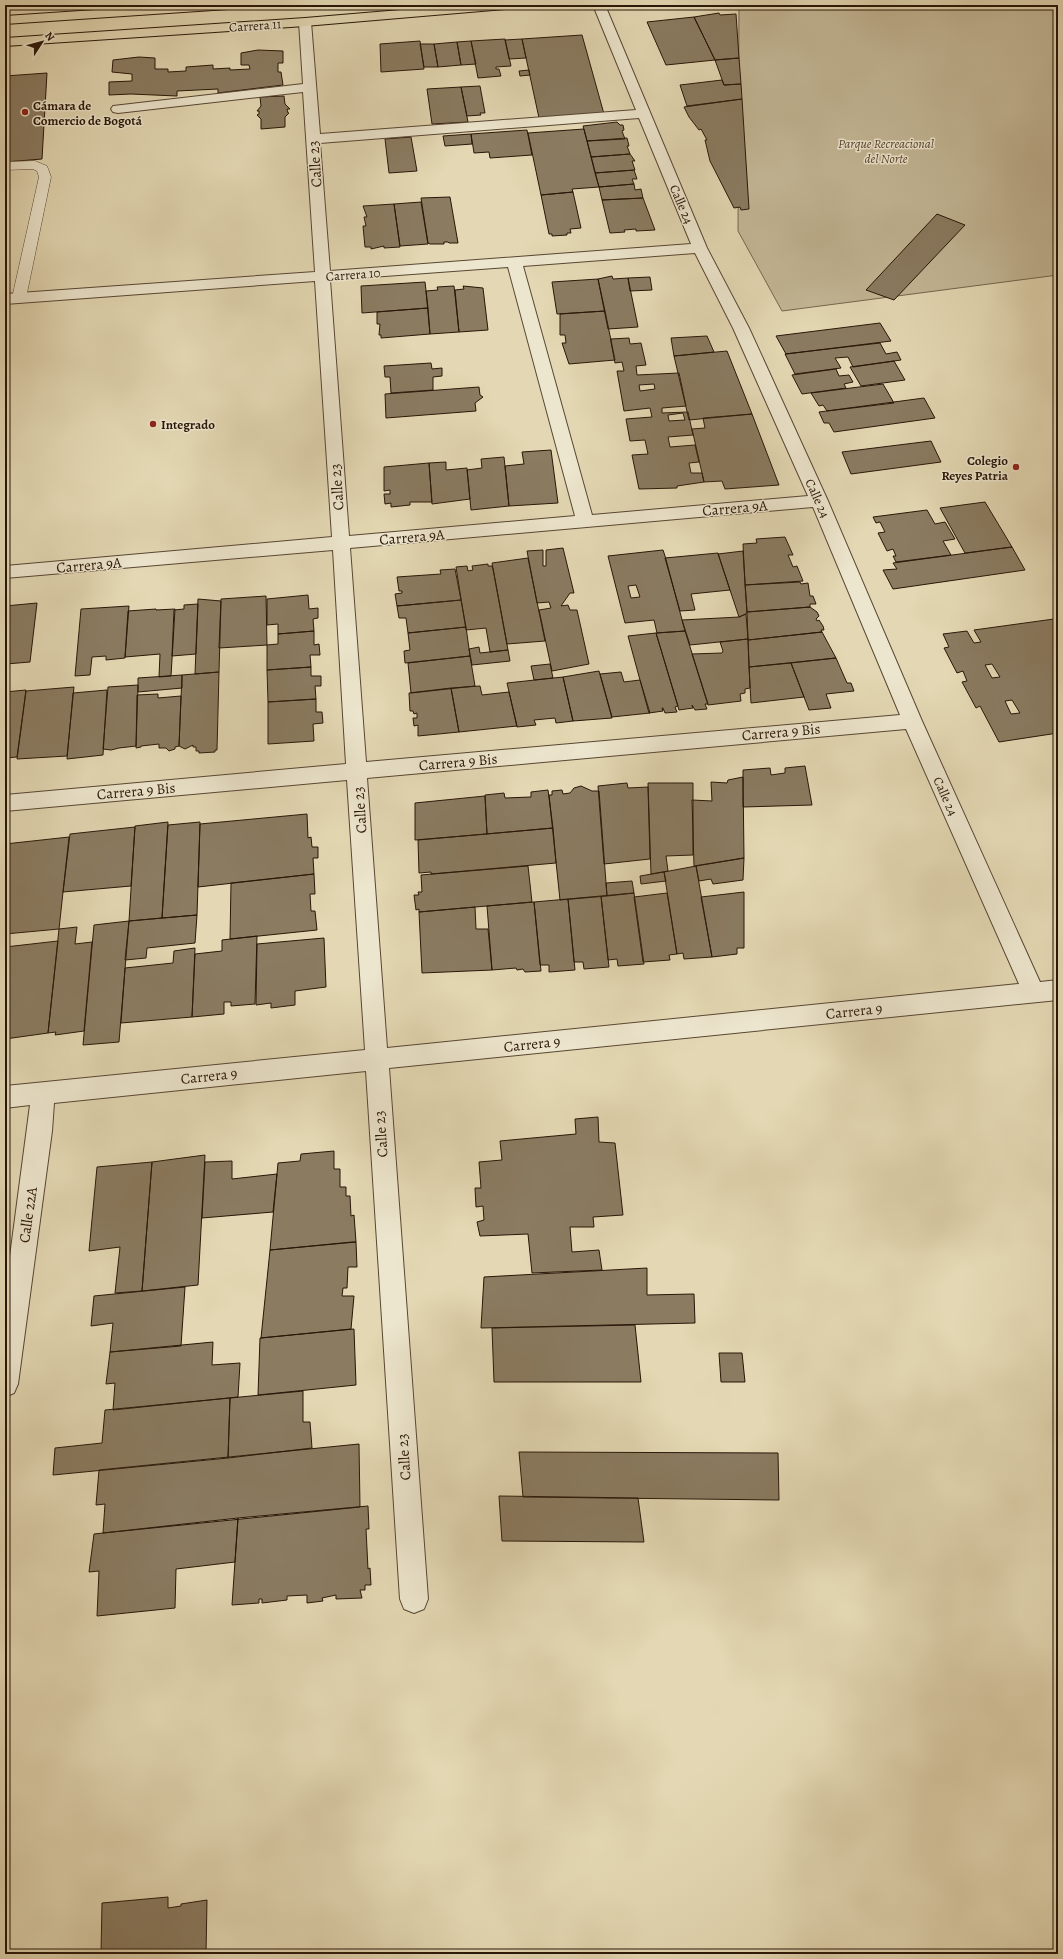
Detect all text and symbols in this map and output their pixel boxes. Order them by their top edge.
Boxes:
street label: Carrera 11 [228,15,282,36]
north arrow [22,22,62,62]
text: N [41,29,58,44]
place label: Cámara de Comercio de Bogotá [33,97,143,129]
marker: Cámara de Comercio de Bogotá [20,107,30,117]
park label: Parque Recreacional del Norte [838,135,935,167]
street label: Calle 23 [303,140,327,188]
street label: Calle 24 [666,182,697,226]
street label: Carrera 10 [325,264,381,285]
place label: Integrado [161,416,215,433]
marker: Integrado [148,419,158,429]
place label: Colegio Reyes Patria [941,452,1009,484]
marker: Colegio Reyes Patria [1011,462,1021,472]
street label: Calle 23 [325,463,349,511]
street label: Calle 24 [801,476,834,520]
street label: Carrera 9A [701,495,769,521]
street label: Carrera 9A [378,524,446,550]
street label: Carrera 9A [55,552,123,578]
street label: Carrera 9 Bis [741,719,821,745]
street label: Carrera 9 Bis [418,749,498,775]
street label: Calle 24 [929,774,962,818]
street label: Carrera 9 Bis [96,778,176,804]
street label: Calle 23 [348,786,372,834]
street label: Carrera 9 [825,998,883,1024]
street label: Carrera 9 [503,1031,561,1057]
street label: Carrera 9 [180,1063,238,1089]
street label: Calle 23 [369,1110,393,1158]
street label: Calle 22A [14,1185,42,1244]
street label: Calle 23 [392,1433,416,1481]

